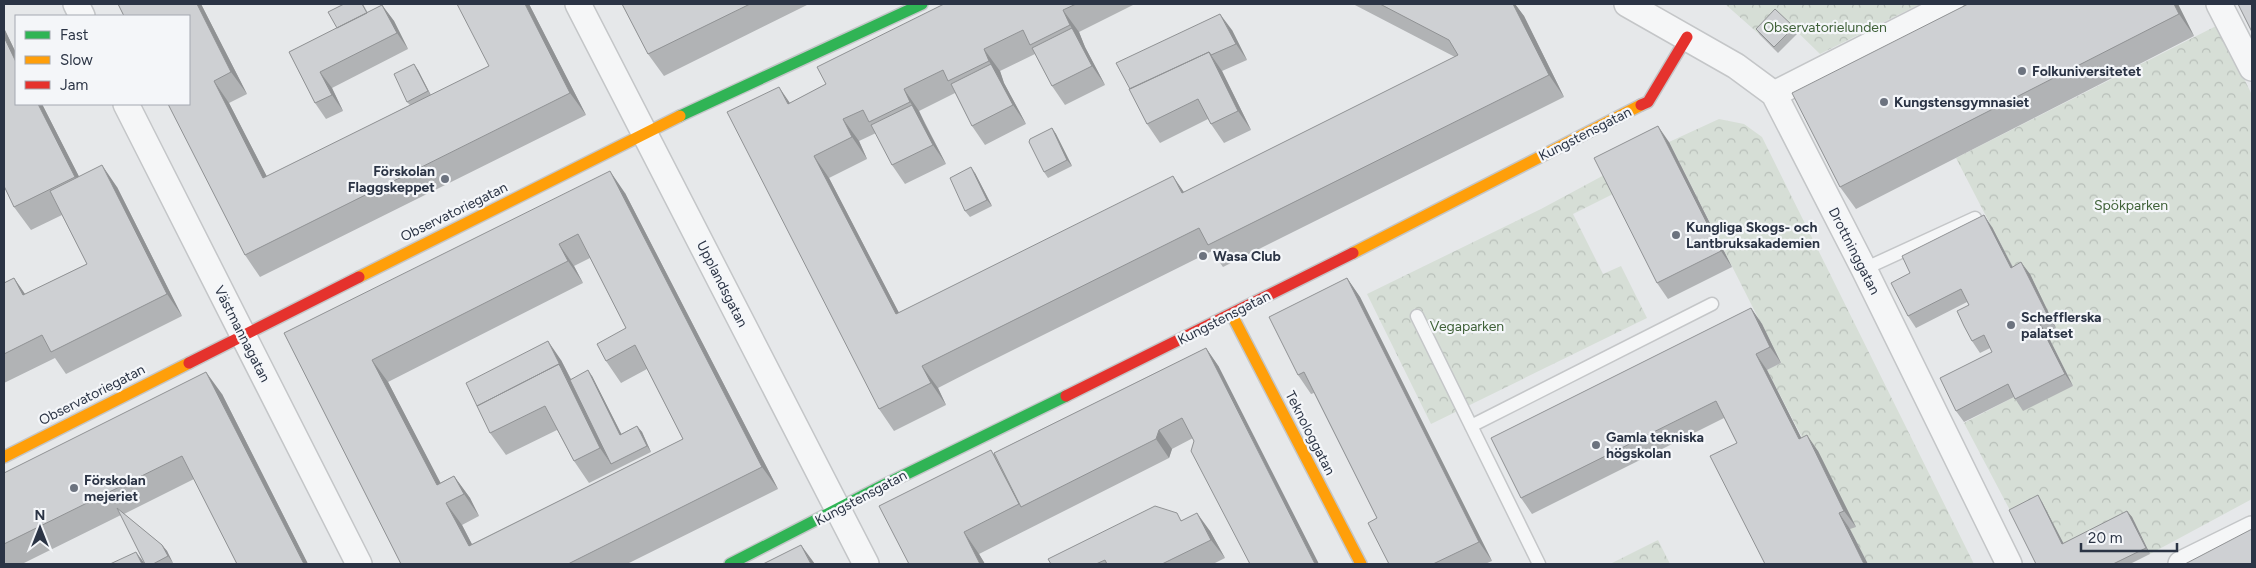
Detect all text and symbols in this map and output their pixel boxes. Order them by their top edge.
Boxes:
legend [15,15,190,105]
park label: Observatorielunden [1763,19,1887,36]
text: Fast [60,26,89,44]
text: Slow [60,51,93,69]
place label: Folkuniversitetet [2032,63,2142,80]
marker: Folkuniversitetet [2016,65,2028,77]
text: Jam [60,76,88,94]
place label: Kungstensgymnasiet [1894,94,2030,111]
marker: Kungstensgymnasiet [1878,96,1890,108]
street label: Kungstensgatan [1536,103,1634,165]
place label: Förskolan Flaggskeppet [348,163,435,196]
marker: Förskolan Flaggskeppet [439,173,451,185]
street label: Observatoriegatan [398,179,510,245]
park label: Spökparken [2094,197,2168,214]
street label: Drottninggatan [1825,204,1883,298]
place label: Kungliga Skogs- och Lantbruksakademien [1686,219,1820,252]
marker: Kungliga Skogs- och Lantbruksakademien [1670,229,1682,241]
street label: Upplandsgatan [693,238,751,330]
place label: Wasa Club [1213,248,1281,265]
marker: Wasa Club [1197,250,1209,262]
street label: Västmannagatan [210,283,274,385]
street label: Kungstensgatan [1175,287,1273,349]
place label: Schefflerska palatset [2021,309,2102,342]
park label: Vegaparken [1430,318,1504,335]
marker: Schefflerska palatset [2005,319,2017,331]
street label: Observatoriegatan [36,361,148,429]
street label: Teknologgatan [1281,388,1339,478]
place label: Gamla tekniska högskolan [1606,429,1704,462]
marker: Gamla tekniska högskolan [1590,439,1602,451]
street label: Kungstensgatan [812,467,910,529]
place label: Förskolan mejeriet [84,472,146,505]
marker: Förskolan mejeriet [68,482,80,494]
north arrow [15,503,65,553]
text: N [35,507,45,524]
scale bar [2081,520,2177,552]
text: 20 m [2088,529,2122,547]

